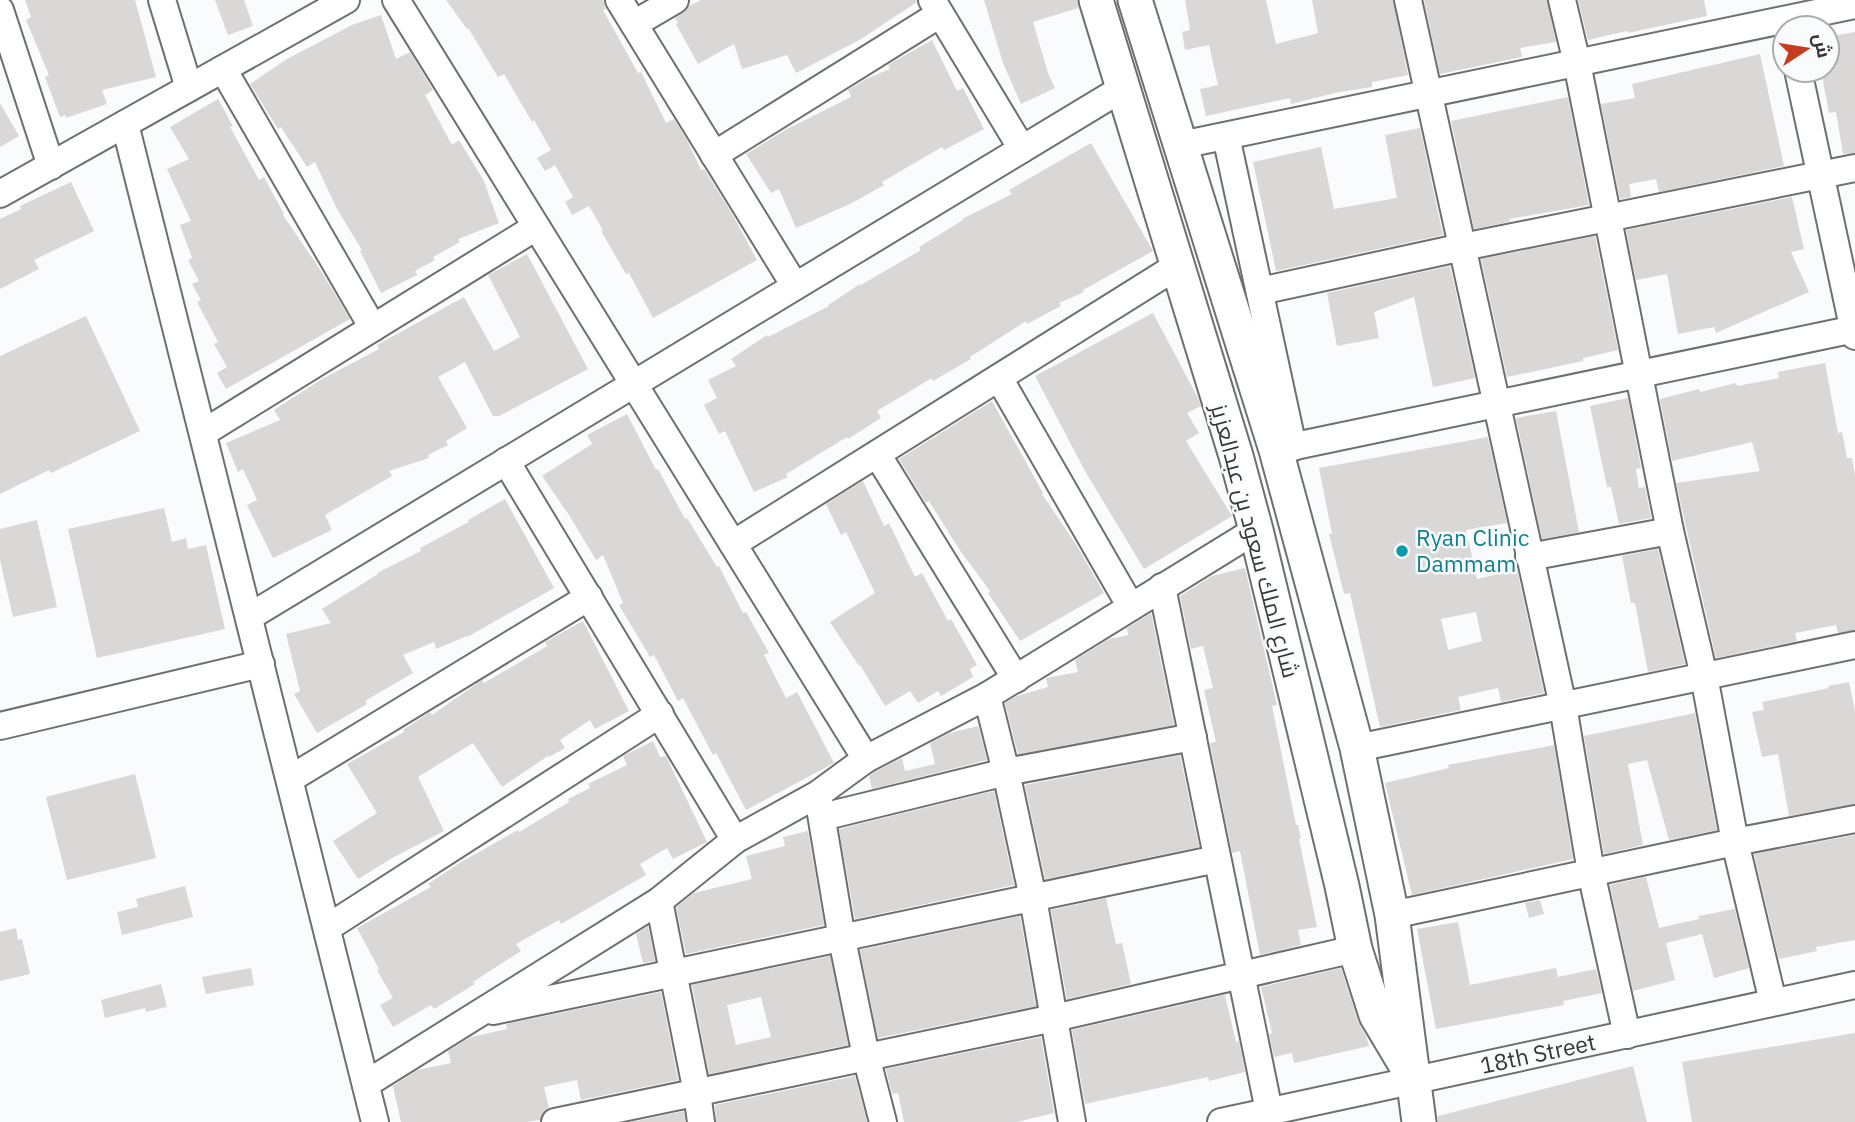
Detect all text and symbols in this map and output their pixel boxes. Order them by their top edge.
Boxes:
north arrow [1771,14,1841,84]
text: ش [1808,31,1837,60]
street label: شارع الملك سعود بن عبدالعزيز [1203,399,1307,681]
place label: Ryan Clinic Dammam [1416,522,1529,578]
marker: Ryan Clinic Dammam [1394,543,1410,559]
street label: 18th Street [1477,1026,1598,1080]

